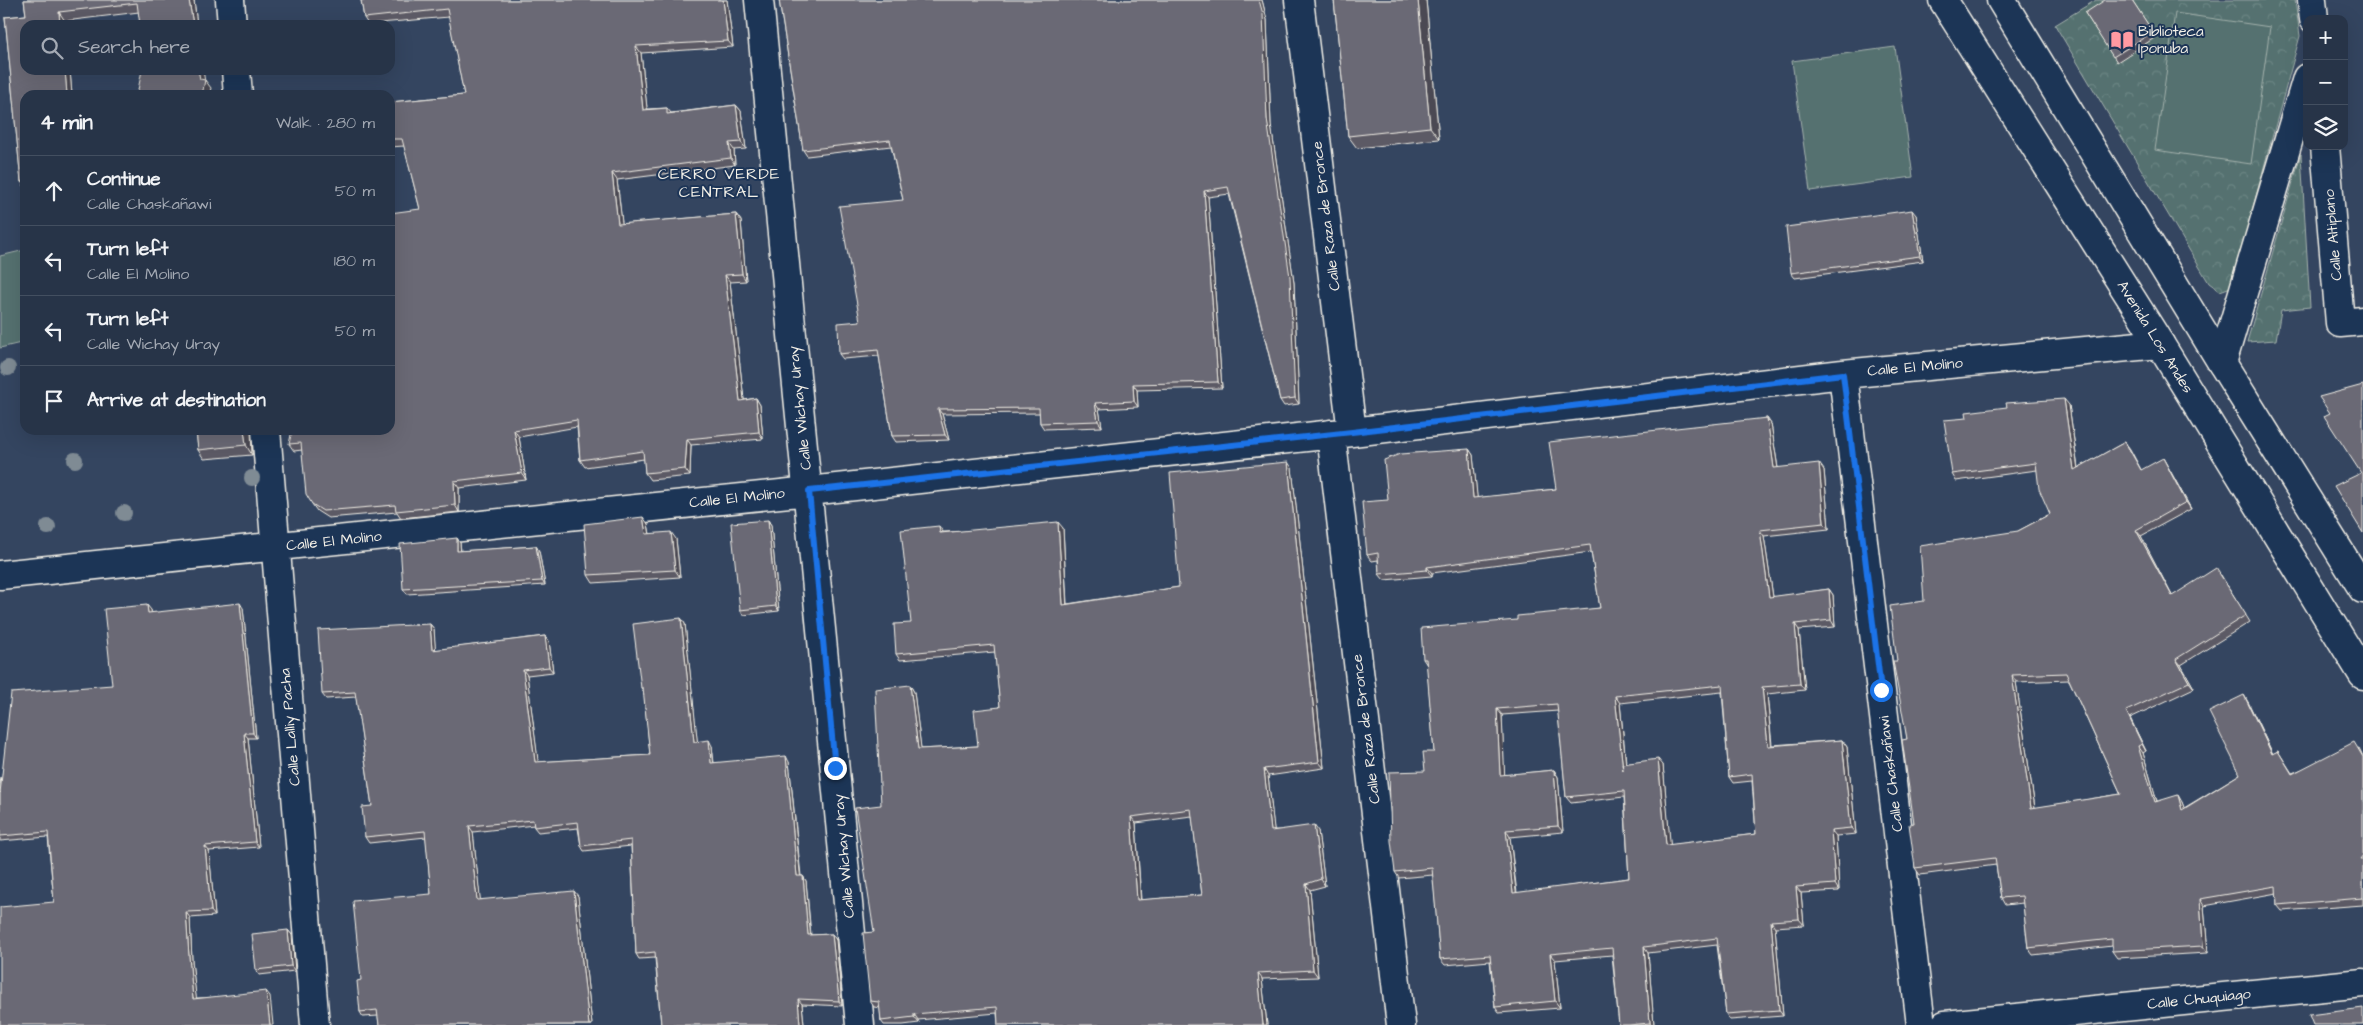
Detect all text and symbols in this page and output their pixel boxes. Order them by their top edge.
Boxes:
map controls [2303,15,2348,150]
button: + [2303,15,2348,60]
search box [20,20,395,75]
place label: Biblioteca Iponuba [2138,21,2204,59]
library icon: Biblioteca Iponuba [2109,27,2135,53]
icon: search [38,34,66,62]
text: Search here [78,34,190,61]
button: − [2303,60,2348,105]
button: layers [2303,105,2348,150]
text: 4 min [40,108,93,137]
text: Walk · 280 m [276,112,375,134]
street label: Calle Raza de Bronce [1306,140,1346,292]
district label: CERRO VERDE CENTRAL [658,163,780,203]
text: Continue [87,166,161,193]
icon: ahead [40,177,68,205]
text: 50 m [335,180,375,202]
street label: Calle Altiplano [2318,188,2347,282]
text: Calle Chaskañawi [87,193,211,215]
text: Turn left [87,236,168,263]
icon: left [40,247,68,275]
text: 180 m [334,250,375,272]
text: Calle El Molino [87,263,189,285]
street label: Avenida Los Andes [2112,277,2198,398]
text: Turn left [87,306,168,333]
icon: left [40,317,68,345]
text: 50 m [335,320,375,342]
text: Calle Wichay Uray [87,333,220,355]
street label: Calle Wichay Uray [783,345,818,471]
street label: Calle El Molino [1866,352,1964,382]
icon: arrive [40,387,68,415]
text: Arrive at destination [87,387,266,414]
street label: Calle El Molino [688,482,786,513]
street label: Calle El Molino [285,525,383,556]
street label: Calle Raza de Bronce [1346,653,1386,805]
street label: Calle Lalliy Pacha [274,667,307,787]
route start [1870,679,1893,702]
street label: Calle Chaskañawi [1873,714,1909,833]
route end [824,757,847,780]
street label: Calle Wichay Uray [828,793,861,919]
street label: Calle Chuquiago [2146,983,2253,1016]

